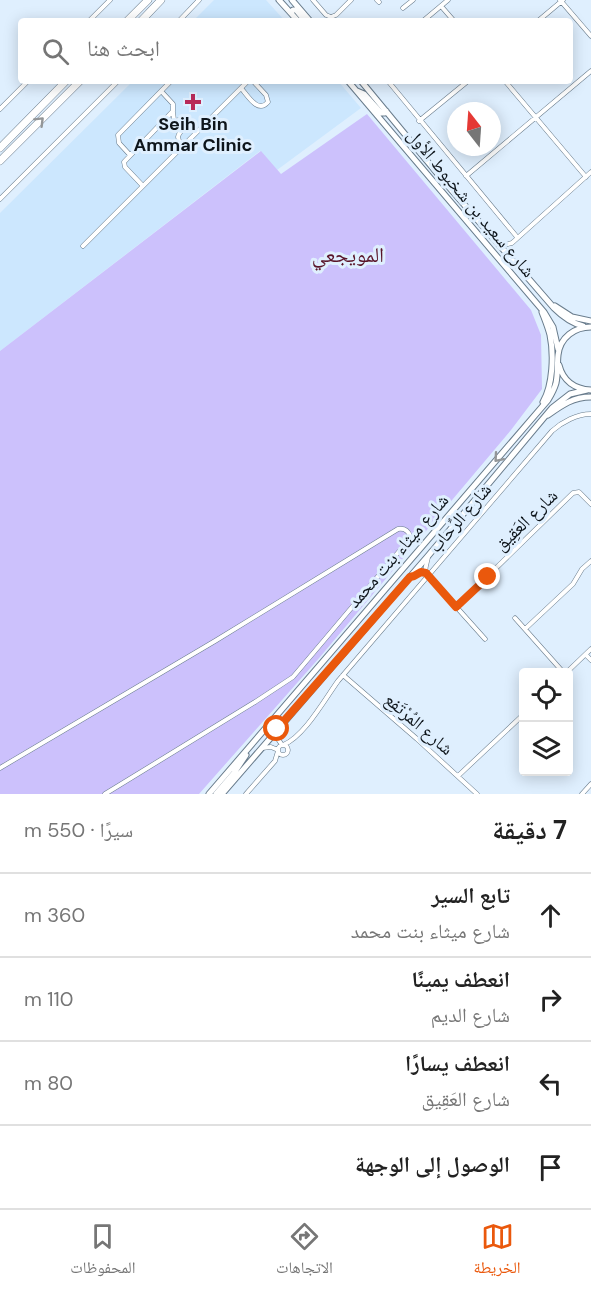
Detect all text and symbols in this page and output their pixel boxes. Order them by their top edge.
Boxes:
search box [18,18,573,84]
text: ابحث هنا [87,34,160,63]
icon: search [39,35,72,68]
marker: Seih Bin Ammar Clinic [184,93,202,111]
north arrow [447,102,501,156]
place label: Seih Bin Ammar Clinic [134,112,252,157]
one-way arrow [33,118,44,128]
street label: شارع سعيد بن شخبوط الأول [402,124,540,282]
district label: المويجعي [312,241,384,271]
one-way arrow [494,451,505,462]
street label: شارع الرِّحاب [423,478,497,558]
street label: شارع العَقِيق [489,484,563,556]
street label: شارع ميثاء بنت محمد [342,489,454,613]
route end [474,563,500,589]
map controls [519,668,573,776]
button: locate [519,668,573,722]
street label: شارع المُرْتَفِع [380,688,458,760]
route start [263,715,289,741]
button: layers [519,722,573,776]
text: 7 دقيقة [492,813,567,847]
text: سيرًا · 550 m [24,817,133,843]
text: تابع السير [431,881,510,910]
icon: ahead [534,899,567,932]
text: 360 m [24,902,85,928]
text: شارع ميثاء بنت محمد [351,918,510,944]
text: انعطف يمينًا [412,965,510,994]
icon: right [534,983,567,1016]
text: 110 m [24,986,73,1012]
text: شارع الديم [431,1002,510,1028]
text: انعطف يسارًا [405,1049,510,1078]
icon: left [534,1067,567,1100]
text: 80 m [24,1070,73,1096]
text: شارع العَقِيق [422,1086,510,1112]
text: الوصول إلى الوجهة [355,1150,510,1179]
icon: arrive [534,1151,567,1184]
tab: المحفوظات [70,1220,135,1283]
tab: الاتجاهات [276,1220,333,1283]
tab: الخريطة [474,1220,521,1283]

